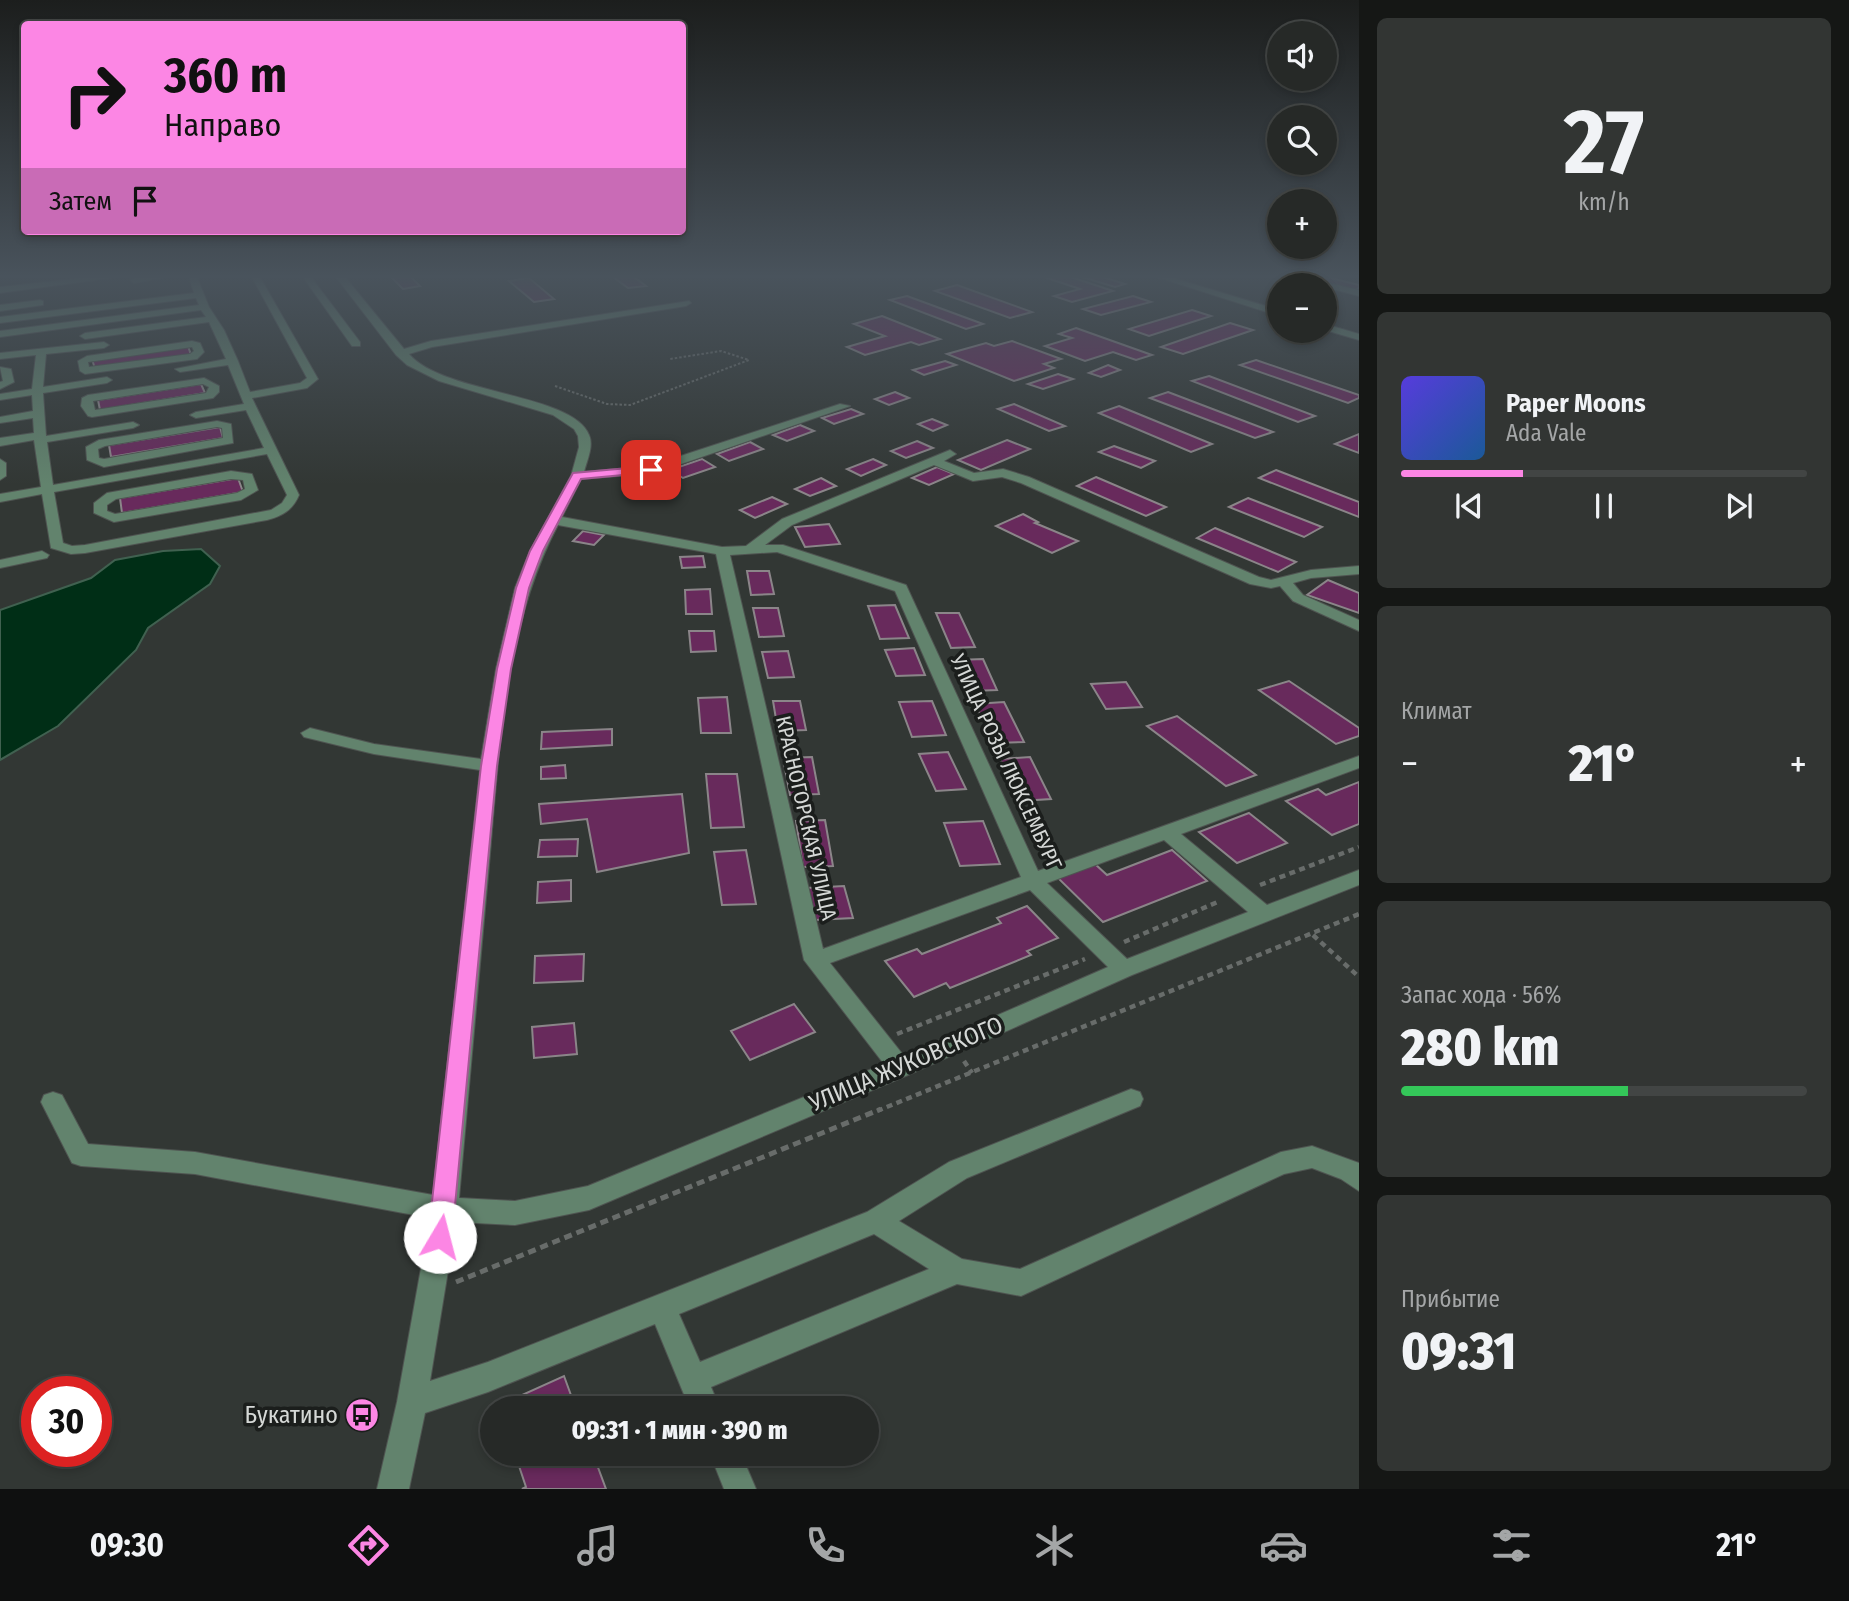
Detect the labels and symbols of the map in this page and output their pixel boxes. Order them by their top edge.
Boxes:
pin [621,440,681,500]
street label: УЛИЦА РОЗЫ ЛЮКСЕМБУРГ [944,649,1068,874]
street label: КРАСНОГОРСКАЯ УЛИЦА [770,713,842,923]
street label: УЛИЦА ЖУКОВСКОГО [804,1011,1007,1118]
position arrow [403,1200,477,1274]
speed limit sign: 30 [21,1376,112,1467]
bus stop icon: Букатино [343,1396,381,1434]
place label: Букатино [245,1401,338,1429]

